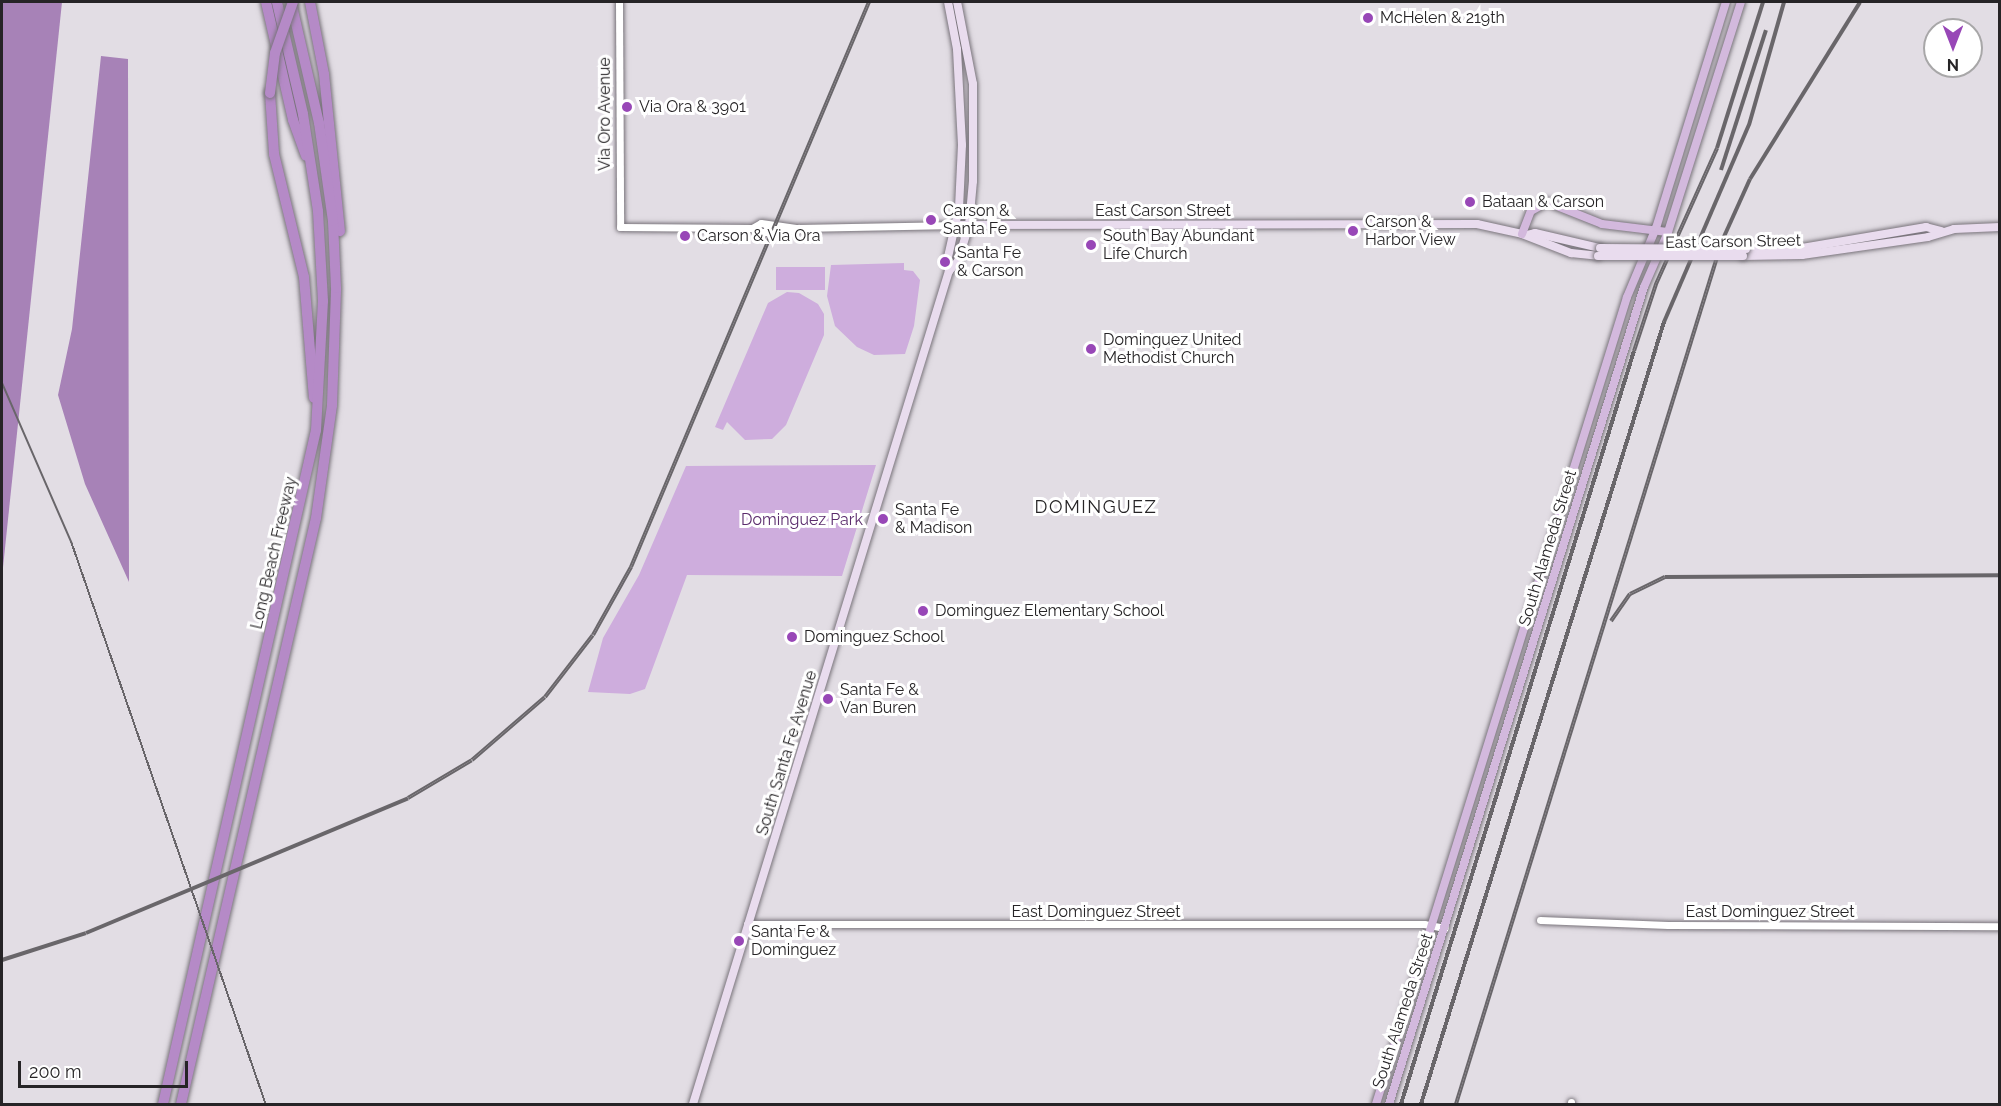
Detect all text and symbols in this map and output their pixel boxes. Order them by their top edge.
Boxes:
place label: McHelen & 219th [1380,8,1505,28]
marker: McHelen & 219th [1361,11,1375,25]
north arrow [1923,18,1983,78]
text: N [1947,55,1959,74]
street label: Via Oro Avenue [595,57,615,171]
place label: Via Ora & 3901 [639,97,746,117]
marker: Via Ora & 3901 [620,100,634,114]
place label: Bataan & Carson [1482,192,1604,212]
marker: Bataan & Carson [1463,195,1477,209]
place label: Carson & Santa Fe [943,201,1010,239]
street label: East Carson Street [1095,201,1231,221]
place label: Carson & Harbor View [1365,212,1457,250]
marker: Carson & Santa Fe [924,213,938,227]
marker: Carson & Harbor View [1346,224,1360,238]
place label: Carson & Via Ora [697,226,821,246]
place label: South Bay Abundant Life Church [1103,226,1255,264]
marker: Carson & Via Ora [678,229,692,243]
street label: East Carson Street [1665,231,1801,253]
marker: South Bay Abundant Life Church [1084,238,1098,252]
place label: Santa Fe & Carson [957,243,1024,281]
marker: Santa Fe & Carson [938,255,952,269]
place label: Dominguez United Methodist Church [1103,330,1241,368]
marker: Dominguez United Methodist Church [1084,342,1098,356]
street label: South Alameda Street [1515,467,1581,629]
street label: Long Beach Freeway [247,475,301,631]
district label: DOMINGUEZ [1035,496,1157,518]
place label: Santa Fe & Madison [895,500,972,538]
park label: Dominguez Park [741,510,863,530]
marker: Santa Fe & Madison [876,512,890,526]
place label: Dominguez Elementary School [935,601,1165,621]
marker: Dominguez Elementary School [916,604,930,618]
place label: Dominguez School [804,627,944,647]
marker: Dominguez School [785,630,799,644]
street label: South Santa Fe Avenue [753,668,821,838]
place label: Santa Fe & Van Buren [840,680,919,718]
marker: Santa Fe & Van Buren [821,692,835,706]
street label: East Dominguez Street [1011,902,1181,922]
street label: East Dominguez Street [1685,902,1855,922]
place label: Santa Fe & Dominguez [751,922,836,960]
street label: South Alameda Street [1369,931,1437,1091]
marker: Santa Fe & Dominguez [732,934,746,948]
scale bar [21,1049,190,1087]
text: 200 m [29,1061,82,1082]

